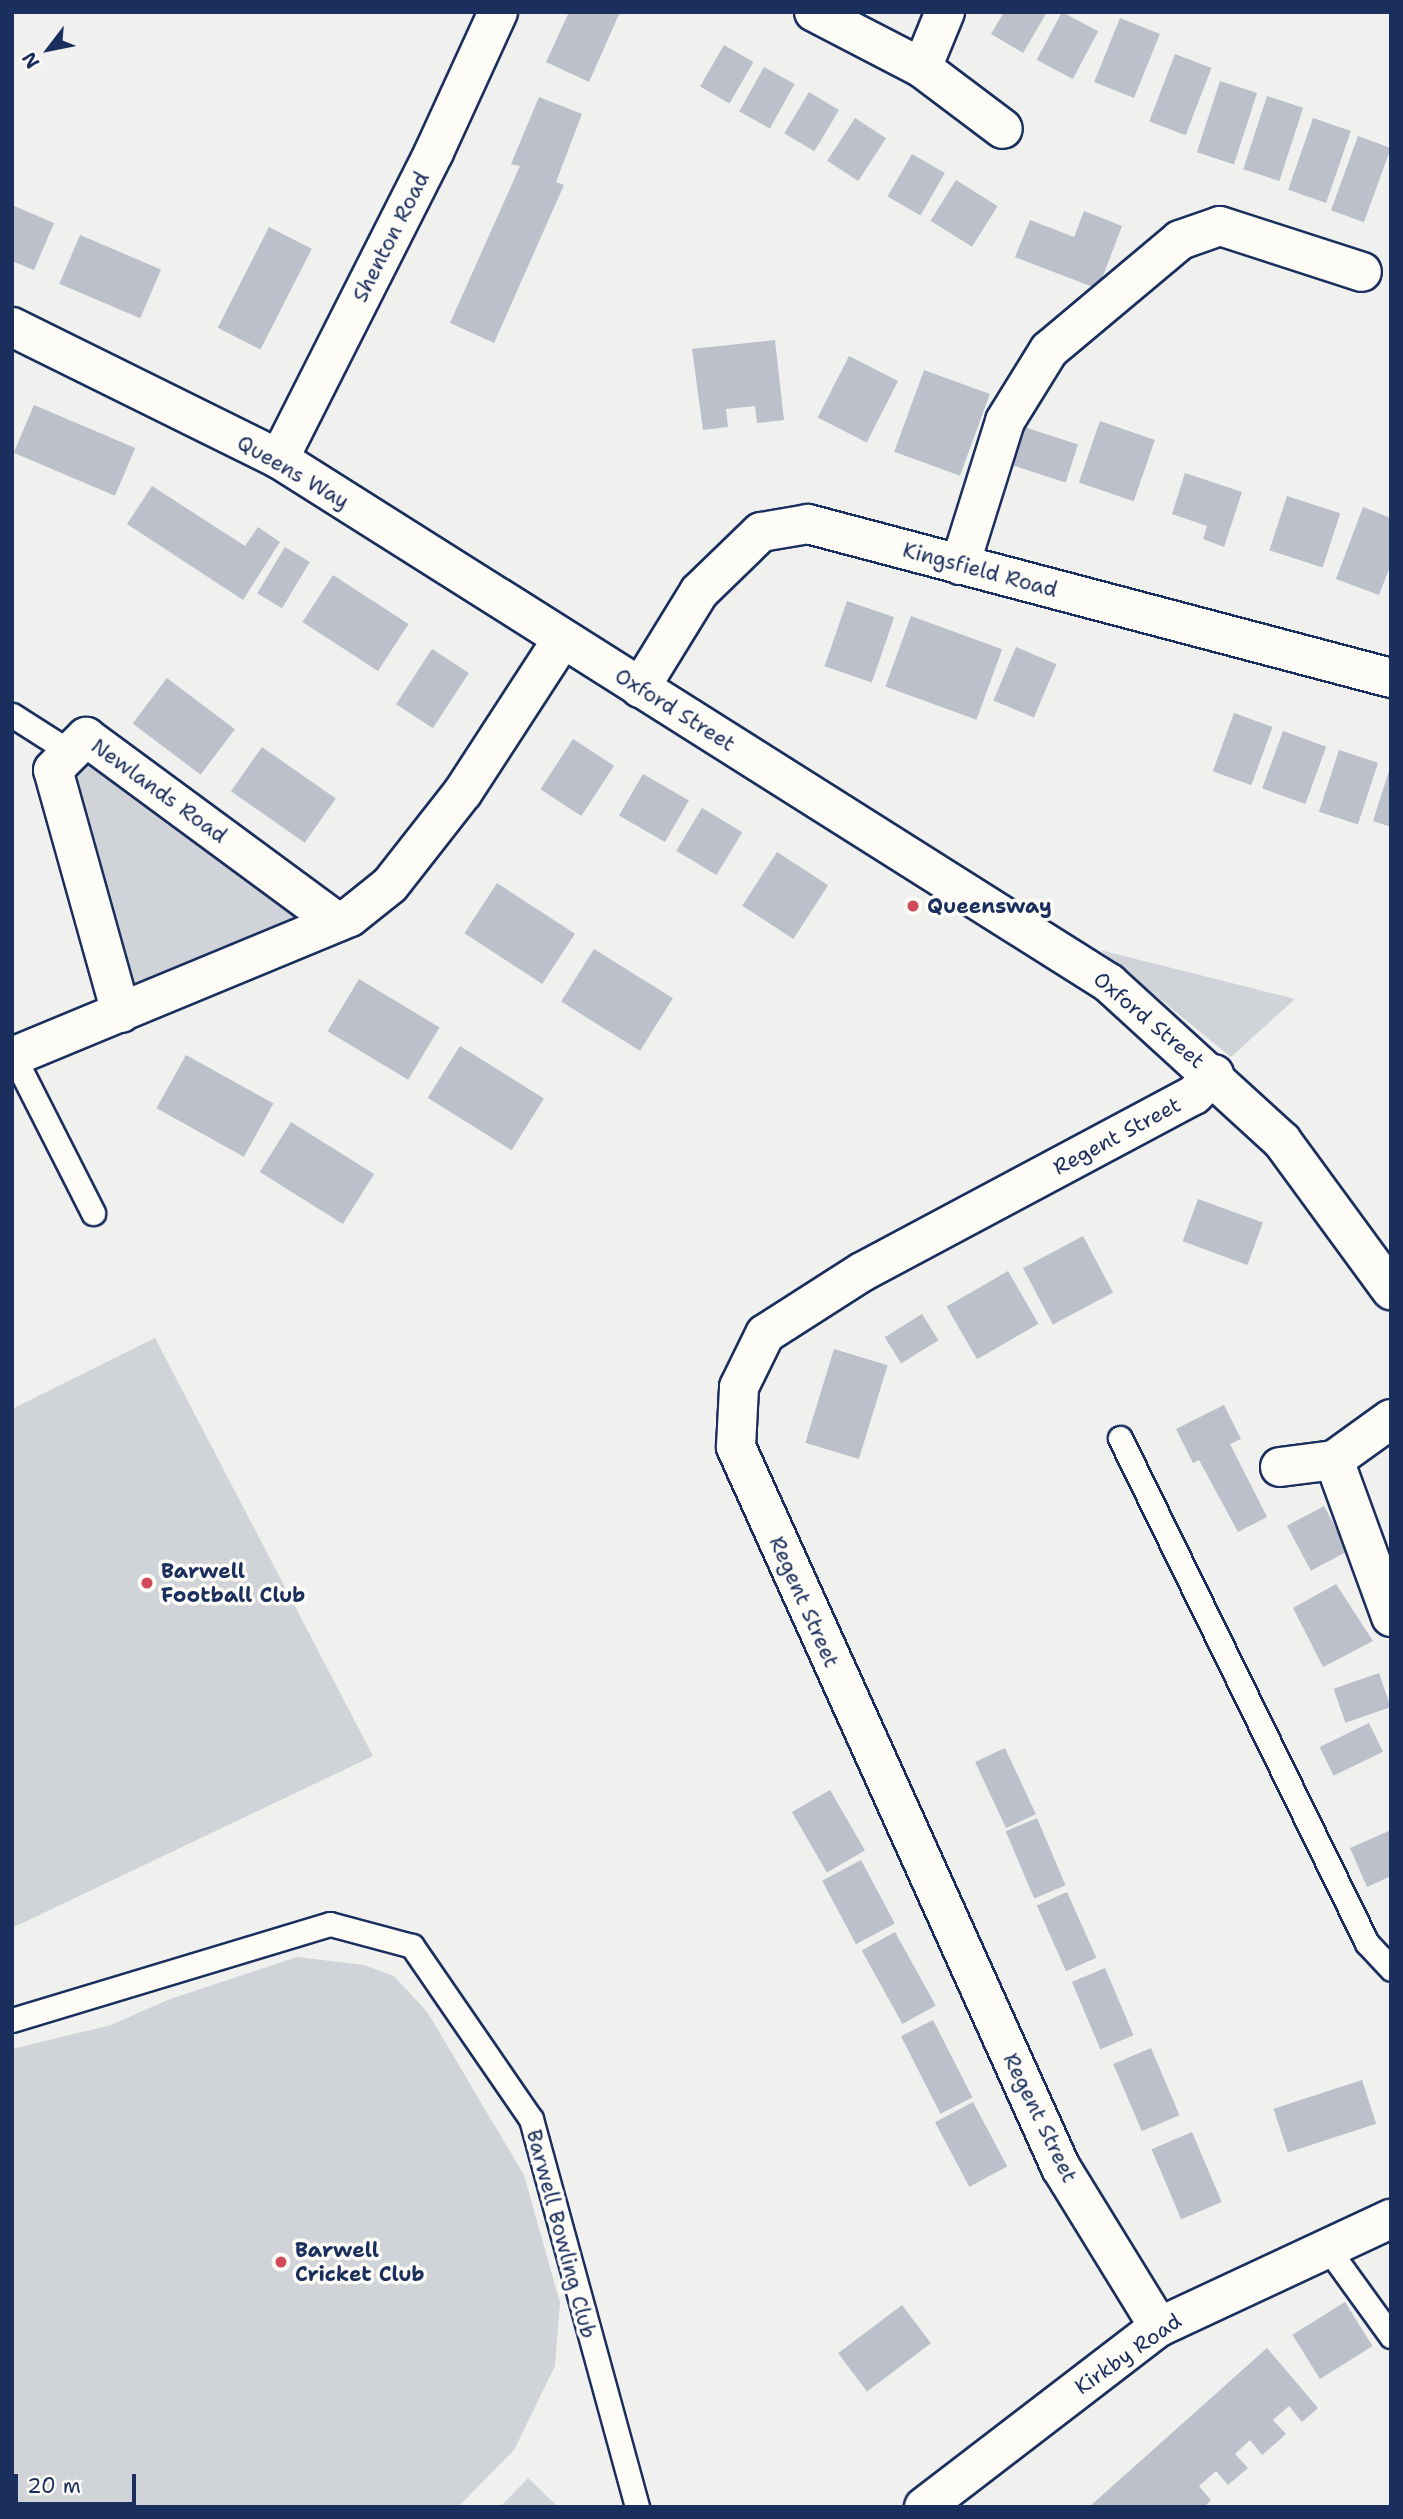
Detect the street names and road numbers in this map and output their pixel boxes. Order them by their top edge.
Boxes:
street label: Shenton Road [347,168,435,306]
street label: Queens Way [233,430,353,514]
street label: Kingsfield Road [900,537,1060,603]
street label: Oxford Street [610,663,740,757]
street label: Newlands Road [86,733,232,849]
street label: Oxford Street [1088,966,1210,1074]
street label: Regent Street [1049,1092,1185,1180]
street label: Regent Street [764,1533,844,1671]
street label: Regent Street [998,2049,1082,2187]
street label: Barwell Bowling Club [521,2127,601,2341]
street label: Kirkby Road [1070,2308,1186,2400]

